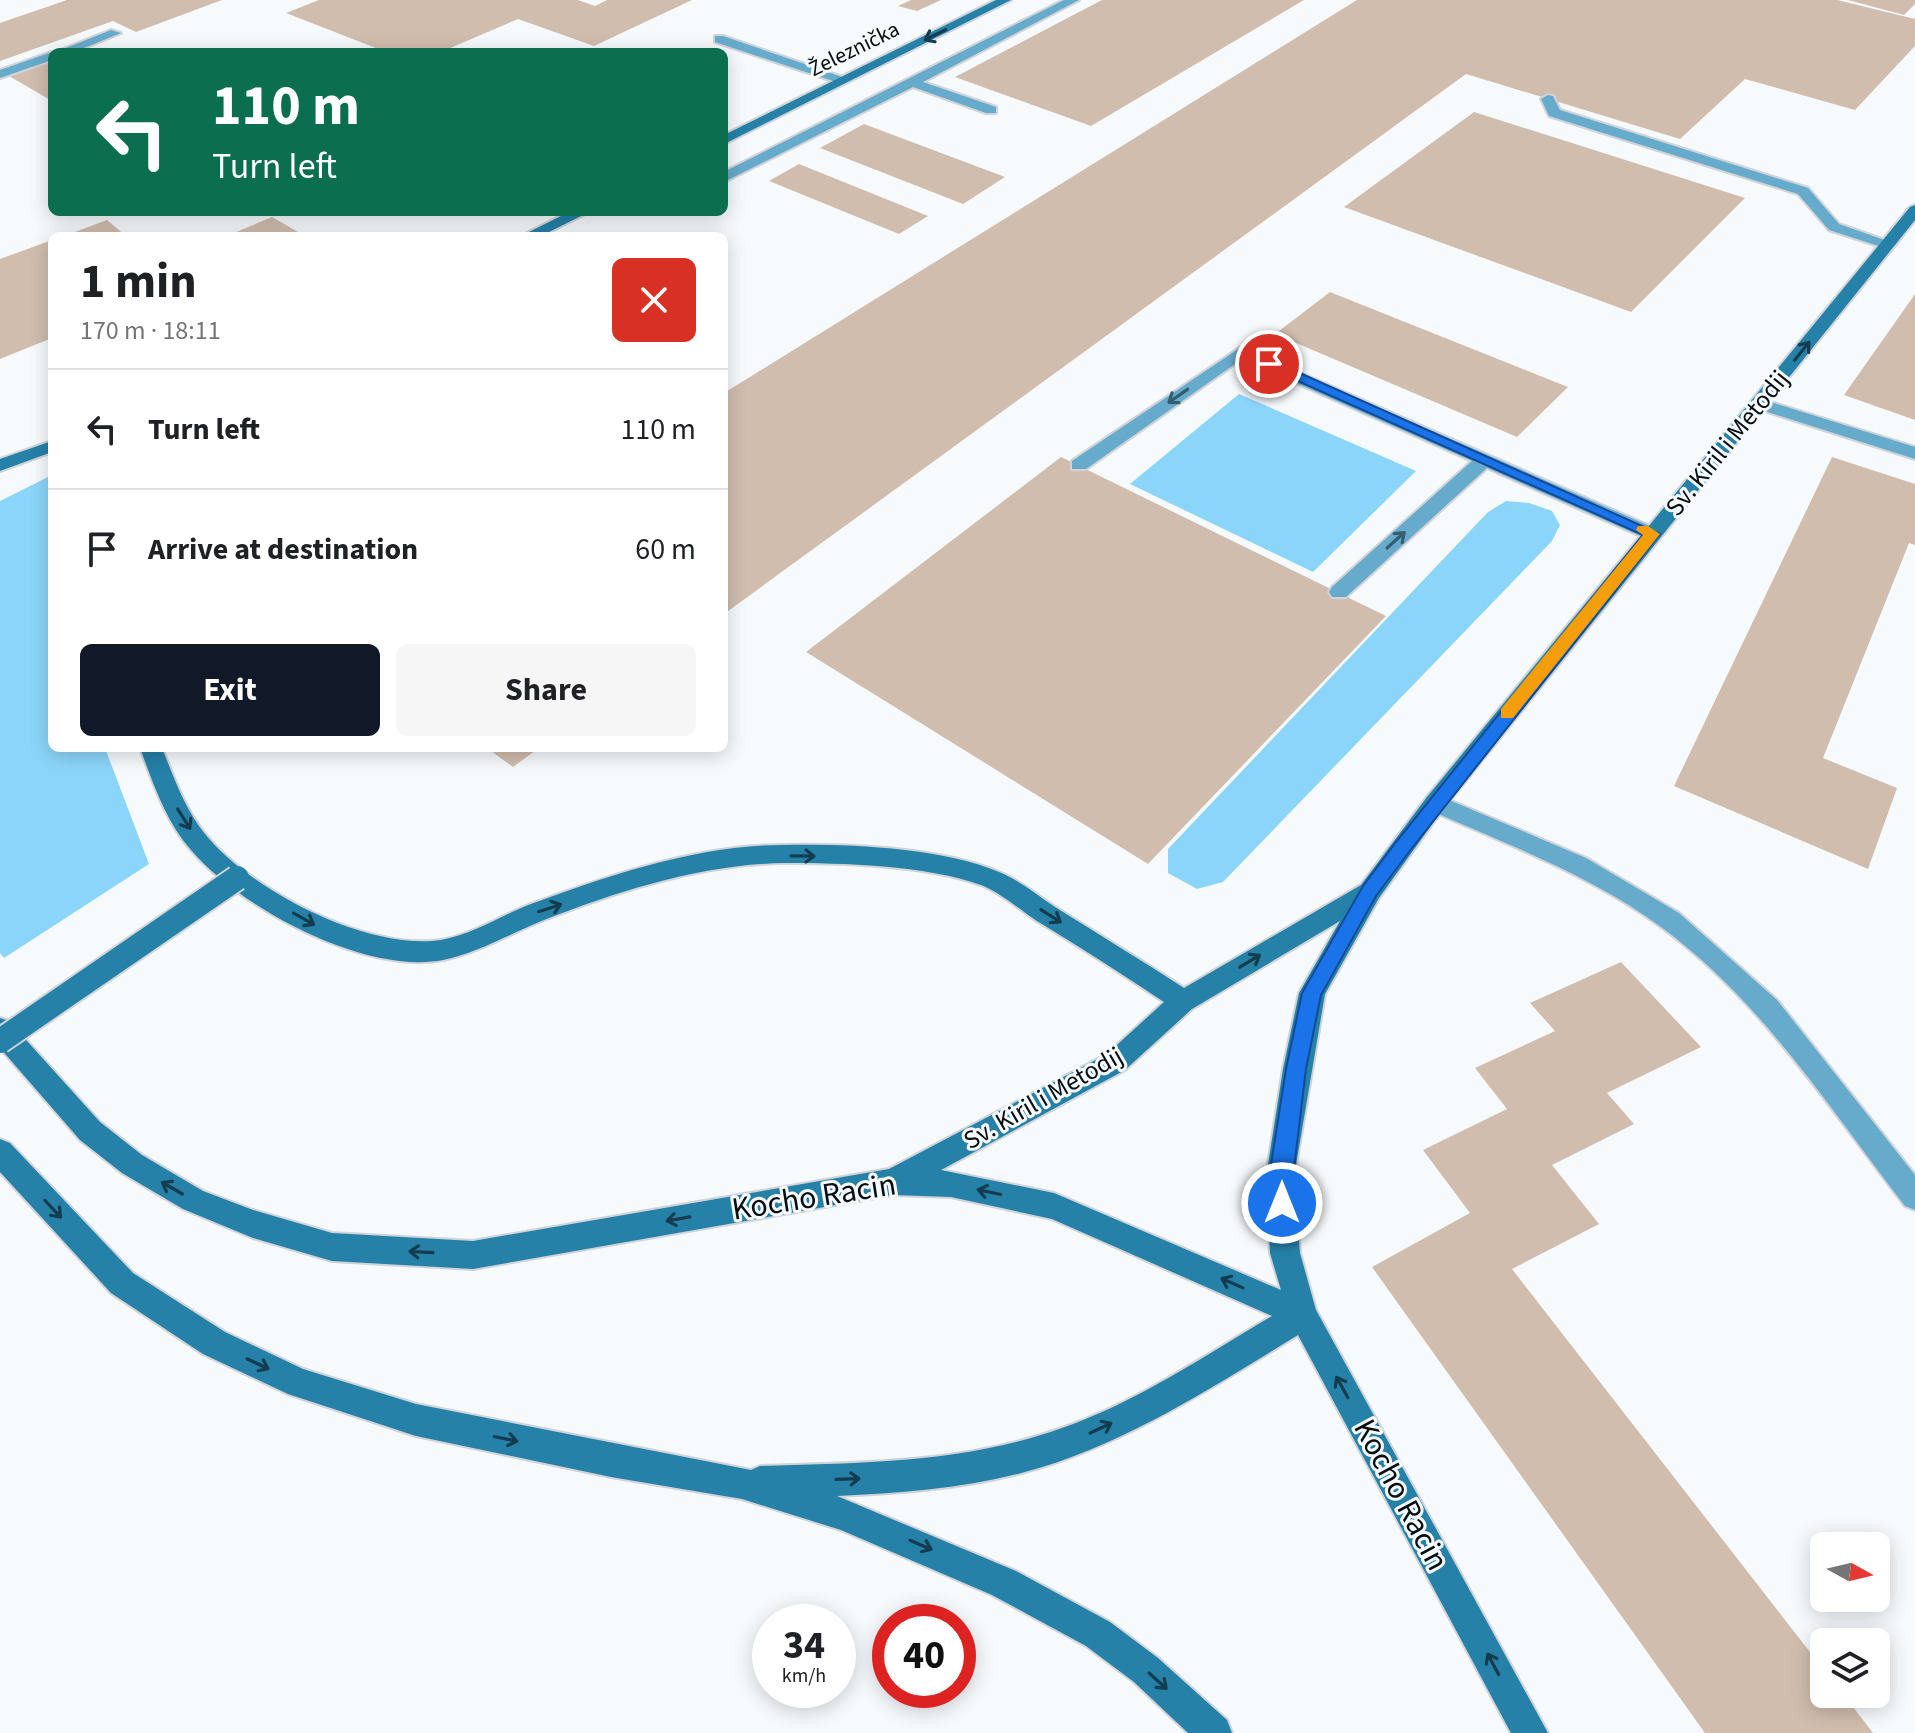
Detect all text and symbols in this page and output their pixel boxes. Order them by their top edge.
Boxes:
street label: Železnička [803,13,905,85]
one-way arrow [923,28,947,43]
text: 110 m [212,67,360,146]
icon: left [80,80,184,184]
text: Turn left [212,141,337,192]
text: 1 min [80,248,197,316]
button: close [612,258,696,342]
text: 170 m · 18:11 [80,312,221,349]
pin [1235,330,1303,398]
one-way arrow [1794,341,1811,362]
icon: arrive [1247,342,1291,386]
street label: Sv. Kiril i Metodij [1656,362,1798,524]
one-way arrow [1167,388,1189,404]
icon: left [80,407,124,451]
text: Turn left [148,408,260,451]
text: 110 m [620,408,696,451]
icon: arrive [80,527,124,571]
text: Arrive at destination [148,528,418,571]
text: 60 m [635,528,696,571]
one-way arrow [1386,532,1406,550]
button: Exit [80,644,380,736]
button: Share [396,644,696,736]
one-way arrow [175,807,192,829]
one-way arrow [789,848,816,864]
one-way arrow [537,899,562,914]
one-way arrow [1039,908,1061,925]
one-way arrow [291,912,315,927]
one-way arrow [1238,953,1261,969]
street label: Sv. Kiril i Metodij [956,1037,1130,1159]
street label: Kocho Racin [729,1161,899,1233]
position arrow [1240,1161,1324,1245]
one-way arrow [161,1180,184,1196]
one-way arrow [977,1184,1003,1199]
one-way arrow [44,1199,63,1219]
one-way arrow [665,1212,691,1227]
one-way arrow [408,1244,435,1259]
one-way arrow [1220,1275,1245,1290]
one-way arrow [246,1357,270,1372]
one-way arrow [1333,1375,1349,1399]
street label: Kocho Racin [1342,1411,1460,1579]
one-way arrow [1089,1420,1113,1435]
one-way arrow [493,1432,519,1447]
one-way arrow [834,1471,861,1486]
north arrow [1810,1532,1890,1612]
map controls [1810,1532,1890,1708]
one-way arrow [908,1539,933,1554]
speed limit sign: 40 [872,1604,976,1708]
text: 34 [783,1617,825,1674]
button: layers [1810,1628,1890,1708]
one-way arrow [1484,1653,1500,1677]
text: km/h [782,1662,826,1690]
one-way arrow [1147,1671,1168,1690]

